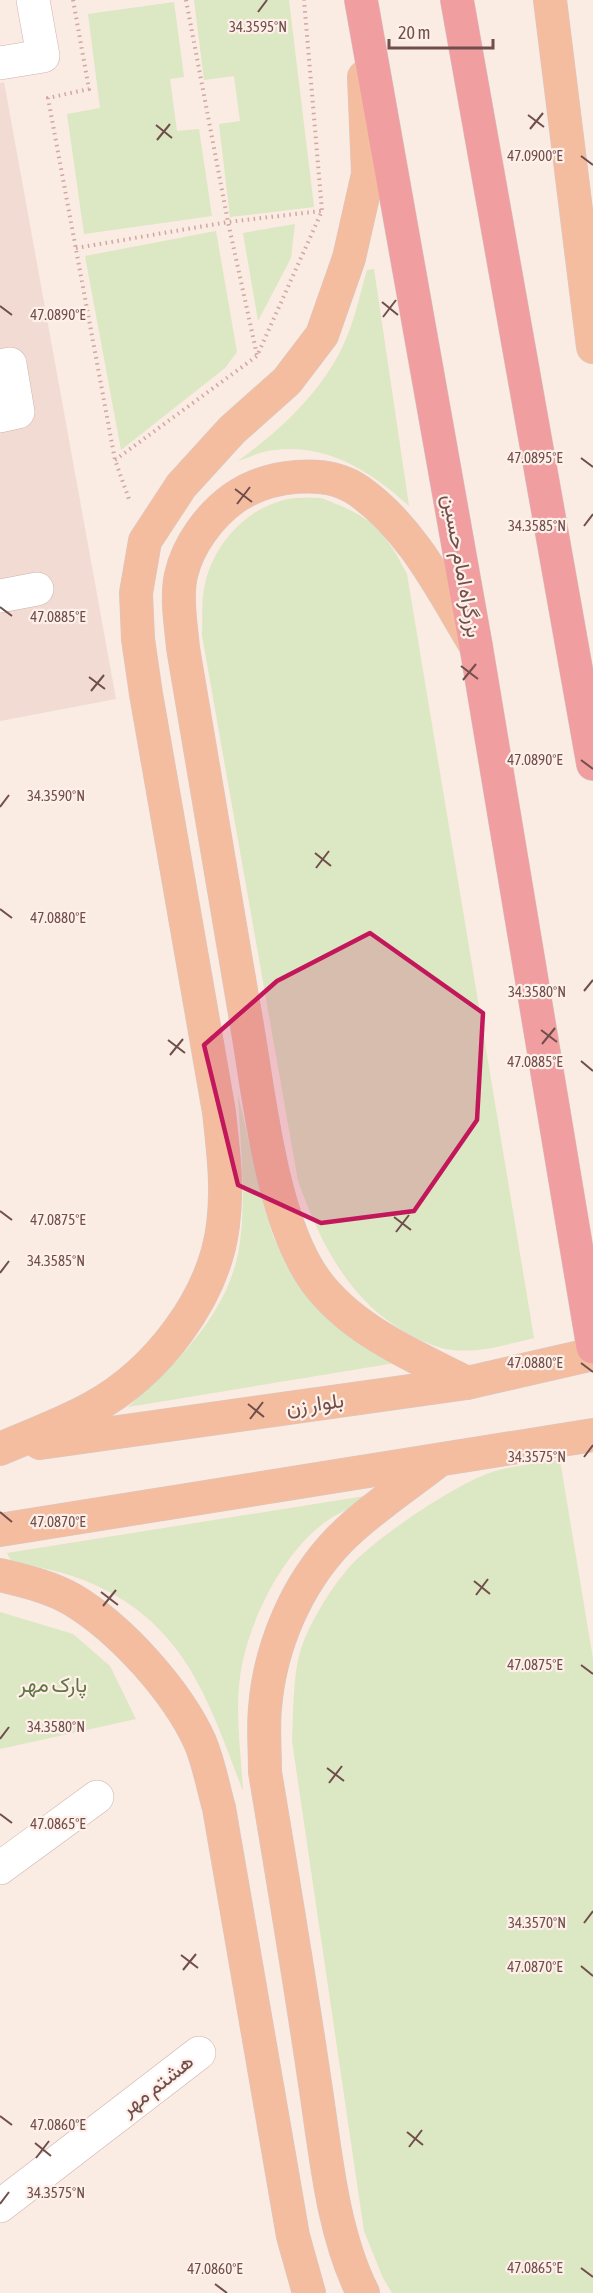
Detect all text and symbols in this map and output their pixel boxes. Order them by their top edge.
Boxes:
scale bar [389,12,492,50]
text: 34.3595°N [229,18,287,35]
text: 20 m [398,22,430,43]
text: 47.0900°E [507,147,563,164]
text: 47.0890°E [30,306,86,323]
text: 47.0895°E [507,449,563,466]
street label: بزرگراه امام حسین [436,492,487,640]
text: 34.3585°N [508,517,566,534]
text: 47.0885°E [30,608,86,625]
text: 47.0890°E [507,751,563,768]
text: 34.3590°N [27,787,85,804]
text: 47.0880°E [30,909,86,926]
text: 34.3580°N [508,983,566,1000]
text: 47.0885°E [507,1053,563,1070]
text: 47.0875°E [30,1211,86,1228]
text: 34.3585°N [27,1252,85,1269]
text: 47.0880°E [507,1354,563,1371]
street label: بلوار زن [285,1387,345,1421]
text: 34.3575°N [508,1448,566,1465]
text: 47.0870°E [30,1513,86,1530]
text: 47.0875°E [507,1656,563,1673]
park label: پارک مهر [18,1672,87,1699]
text: 34.3580°N [27,1718,85,1735]
text: 47.0865°E [30,1815,86,1832]
text: 34.3570°N [508,1914,566,1931]
text: 47.0870°E [507,1958,563,1975]
street label: هشتم مهر [114,2048,199,2123]
text: 47.0860°E [30,2116,86,2133]
text: 34.3575°N [27,2184,85,2201]
text: 47.0865°E [507,2259,563,2276]
text: 47.0860°E [187,2260,243,2277]

